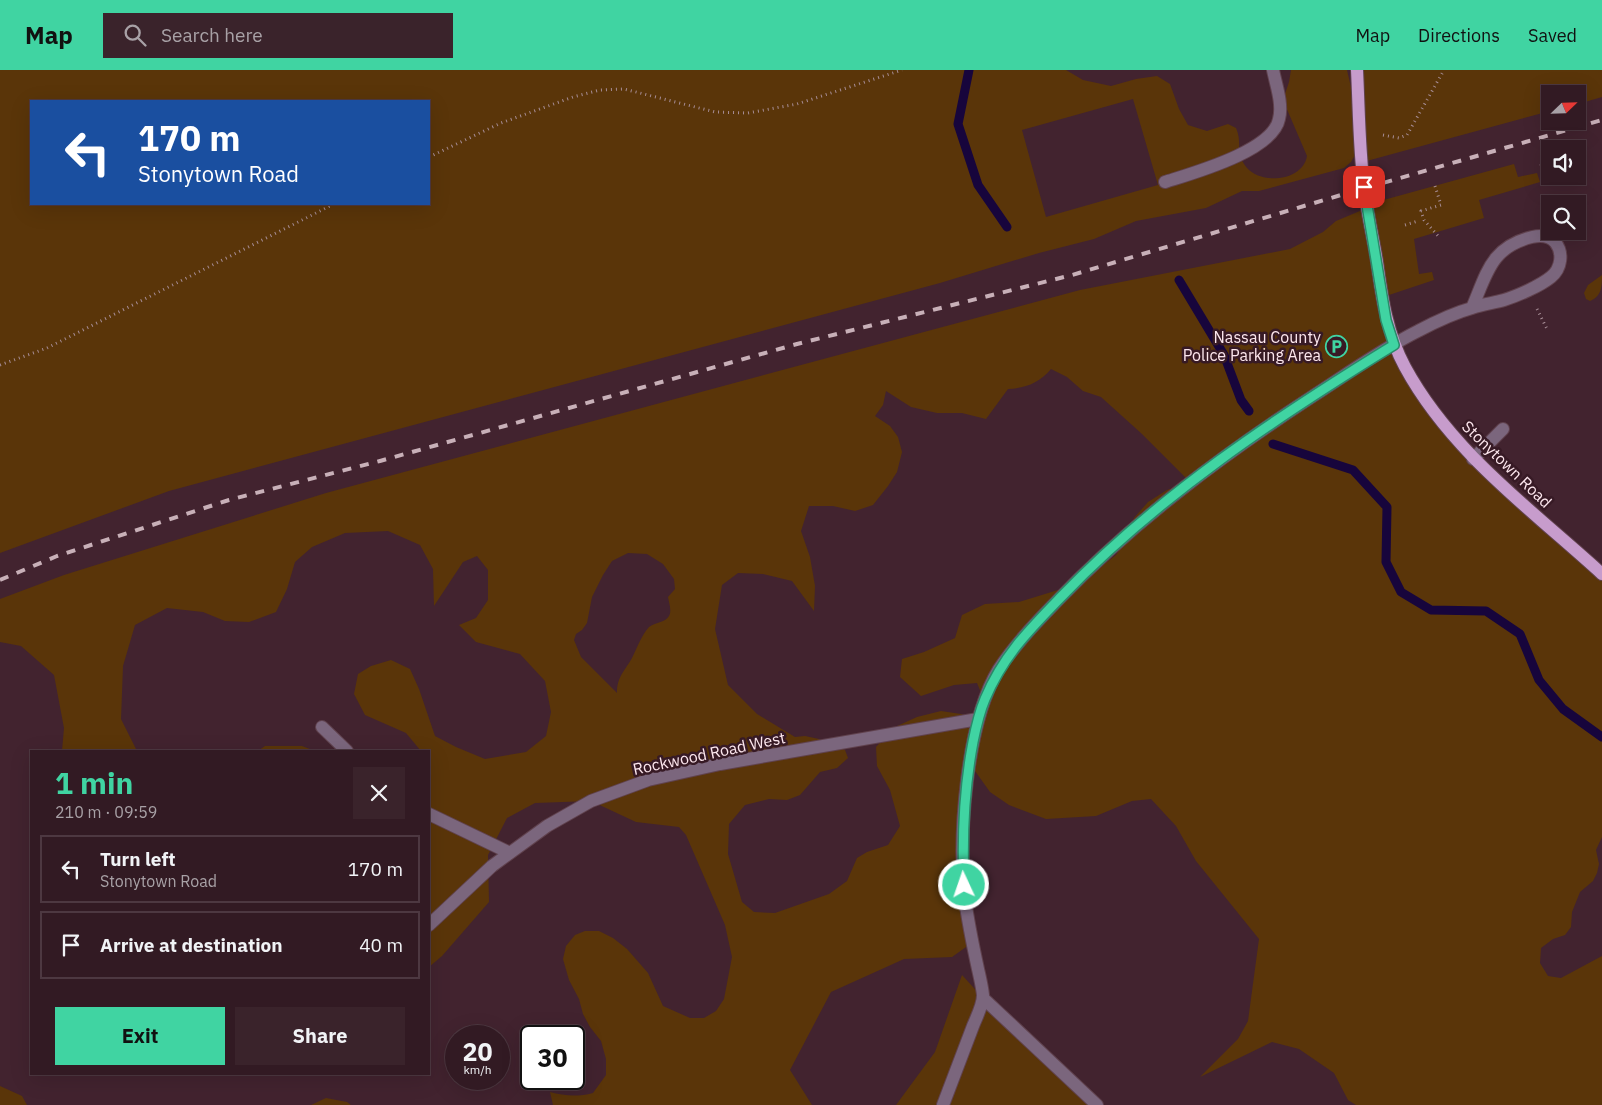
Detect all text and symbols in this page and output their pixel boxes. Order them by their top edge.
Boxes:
search box [103,13,453,58]
text: Map [25,19,73,51]
icon: search [121,21,149,49]
text: Search here [161,23,263,47]
text: Map [1355,24,1390,47]
text: Directions [1418,24,1500,47]
text: Saved [1528,24,1577,47]
north arrow [1541,85,1586,130]
map controls [1541,85,1586,240]
text: 170 m [138,115,241,161]
icon: left [55,120,120,185]
button: sound [1541,140,1586,185]
text: Stonytown Road [138,159,299,188]
pin [1343,166,1385,208]
icon: arrive [1350,173,1378,201]
button: search [1541,195,1586,240]
place label: Nassau County Police Parking Area [1183,327,1321,365]
parking icon: Nassau County Police Parking Area [1325,334,1349,358]
street label: Stonytown Road [1458,416,1556,512]
street label: Rockwood Road West [631,727,787,779]
text: 1 min [55,763,133,802]
button: close [353,767,405,819]
text: 210 m · 09:59 [55,802,157,822]
text: Turn left [100,847,176,871]
icon: left [57,855,85,883]
text: 170 m [348,857,403,881]
position arrow [937,858,989,910]
text: Stonytown Road [100,871,217,891]
icon: arrive [57,931,85,959]
text: Arrive at destination [100,933,283,957]
text: 40 m [359,933,403,957]
button: Exit [55,1007,225,1065]
button: Share [235,1007,405,1065]
speed limit sign: 30 [520,1025,585,1090]
text: 20 [462,1035,493,1068]
text: km/h [463,1062,492,1077]

